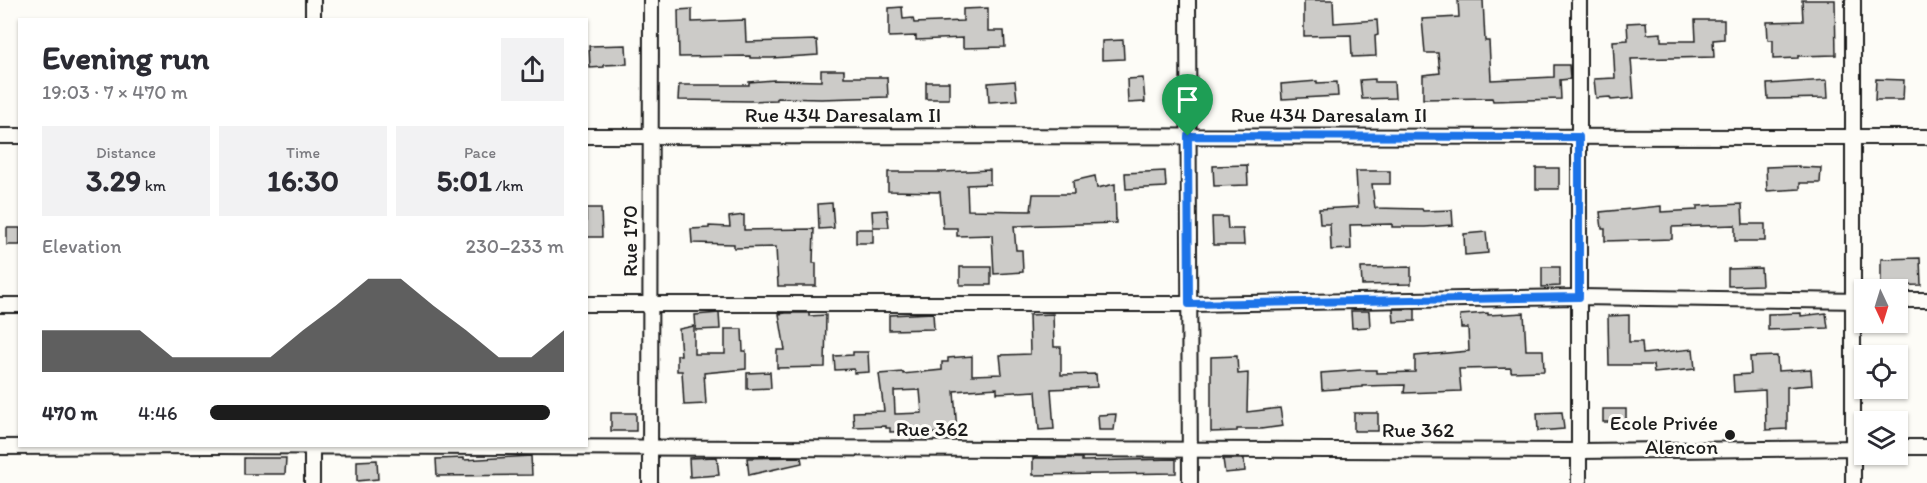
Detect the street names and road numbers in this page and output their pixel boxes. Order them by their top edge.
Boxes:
street label: Rue 434 Daresalam II [745,102,941,127]
street label: Rue 434 Daresalam II [1231,102,1427,127]
street label: Rue 170 [617,205,642,277]
street label: Rue 362 [896,416,968,441]
street label: Rue 362 [1382,417,1454,442]

